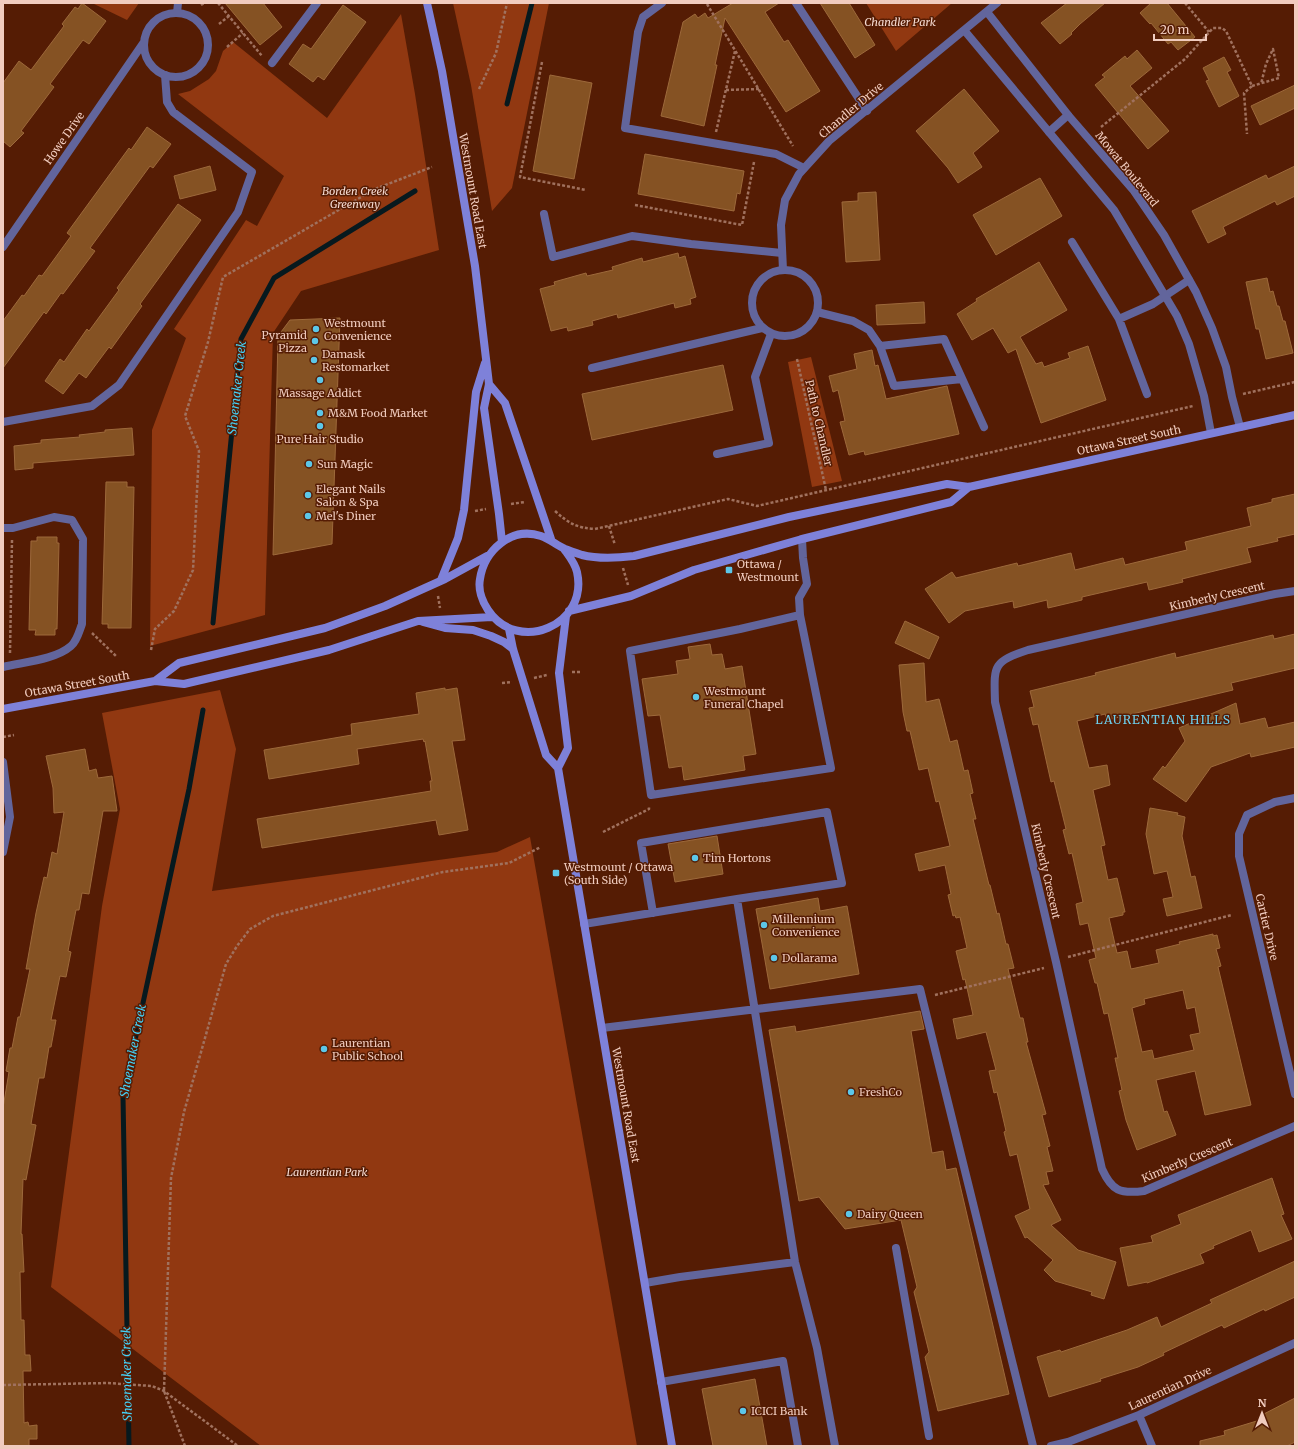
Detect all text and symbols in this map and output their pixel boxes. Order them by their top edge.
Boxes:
park label: Chandler Park [864,15,936,29]
scale bar [1154,16,1206,42]
text: 20 m [1160,22,1189,37]
street label: Chandler Drive [816,79,886,141]
street label: Howe Drive [41,109,87,167]
street label: Mowat Boulevard [1092,129,1162,210]
street label: Westmount Road East [456,131,490,250]
park label: Borden Creek Greenway [322,184,388,211]
place label: Westmount Convenience [323,316,392,343]
marker: Westmount Convenience [311,324,321,334]
place label: Pyramid Pizza [262,328,307,355]
marker: Pyramid Pizza [310,336,320,346]
water label: Shoemaker Creek [224,340,249,436]
place label: Damask Restomarket [322,347,390,374]
marker: Damask Restomarket [309,355,319,365]
marker: Massage Addict [315,375,325,385]
street label: Path to Chandler [802,378,836,468]
place label: Massage Addict [278,386,362,400]
place label: M&M Food Market [328,406,428,420]
marker: M&M Food Market [315,408,325,418]
marker: Pure Hair Studio [315,421,325,431]
street label: Ottawa Street South [1076,422,1183,458]
place label: Pure Hair Studio [277,432,364,446]
place label: Sun Magic [317,457,373,471]
marker: Sun Magic [304,459,314,469]
place label: Elegant Nails Salon & Spa [316,482,385,509]
marker: Elegant Nails Salon & Spa [303,490,313,500]
place label: Mel's Diner [316,509,376,523]
marker: Mel's Diner [303,511,313,521]
place label: Ottawa / Westmount [736,557,799,584]
marker: Ottawa / Westmount [724,565,734,575]
street label: Kimberly Crescent [1168,578,1267,614]
street label: Ottawa Street South [24,668,131,700]
place label: Westmount Funeral Chapel [703,684,784,711]
marker: Westmount Funeral Chapel [691,692,701,702]
district label: LAURENTIAN HILLS [1095,712,1231,727]
street label: Kimberly Crescent [1028,822,1064,921]
place label: Tim Hortons [703,851,771,865]
marker: Tim Hortons [690,853,700,863]
place label: Westmount / Ottawa (South Side) [563,860,673,887]
marker: Westmount / Ottawa (South Side) [551,868,561,878]
street label: Cartier Drive [1253,892,1282,962]
place label: Millennium Convenience [772,912,840,939]
marker: Millennium Convenience [759,920,769,930]
place label: Dollarama [782,951,837,965]
marker: Dollarama [769,953,779,963]
water label: Shoemaker Creek [116,1003,149,1099]
place label: Laurentian Public School [332,1036,404,1063]
marker: Laurentian Public School [319,1044,329,1054]
street label: Westmount Road East [609,1045,643,1164]
place label: FreshCo [859,1085,902,1099]
marker: FreshCo [846,1087,856,1097]
street label: Kimberly Crescent [1139,1134,1235,1185]
park label: Laurentian Park [286,1165,368,1179]
place label: Dairy Queen [857,1207,924,1221]
marker: Dairy Queen [844,1209,854,1219]
water label: Shoemaker Creek [118,1326,135,1421]
street label: Laurentian Drive [1126,1363,1214,1413]
north arrow [1242,1393,1282,1433]
text: N [1258,1396,1267,1410]
place label: ICICI Bank [751,1404,808,1418]
marker: ICICI Bank [738,1406,748,1416]

